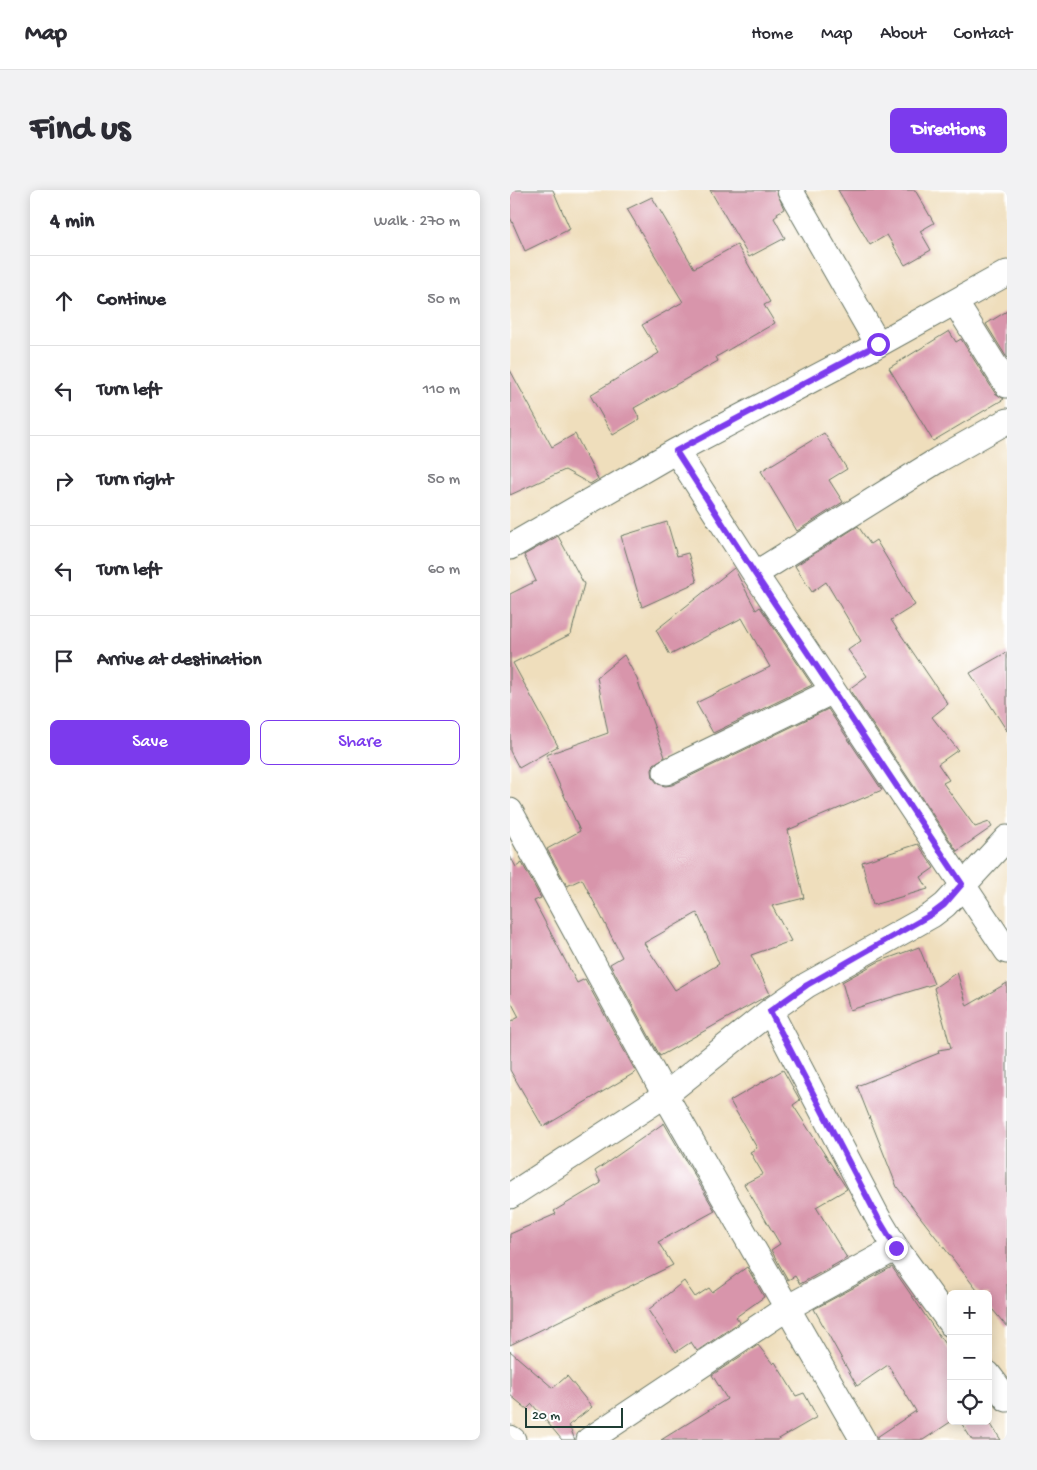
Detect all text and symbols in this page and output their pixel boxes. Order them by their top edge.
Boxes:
text: Map [25,20,67,49]
text: Home [751,24,793,45]
text: Map [821,24,852,45]
text: About [880,24,926,45]
text: Contact [954,24,1012,45]
button: Directions [890,108,1007,153]
text: Find us [30,110,130,151]
text: 4 min [50,210,94,235]
text: Walk · 270 m [374,213,460,232]
icon: ahead [50,287,78,315]
text: Continue [97,289,166,312]
text: 50 m [427,291,460,310]
route start [867,333,890,356]
icon: left [50,377,78,405]
text: Turn left [97,379,161,402]
text: 110 m [423,381,460,400]
icon: right [50,467,78,495]
text: Turn right [97,469,173,492]
text: 50 m [427,471,460,490]
icon: left [50,557,78,585]
text: Turn left [97,559,161,582]
text: 60 m [428,561,460,580]
icon: arrive [50,647,78,675]
text: Arrive at destination [97,649,261,672]
button: Save [50,720,250,765]
button: Share [260,720,460,765]
route end [885,1237,908,1260]
map controls [947,1290,992,1425]
button: + [947,1290,992,1335]
button: − [947,1335,992,1380]
button: locate [947,1380,992,1425]
scale bar [525,1405,622,1428]
text: 20 m [532,1408,560,1425]

